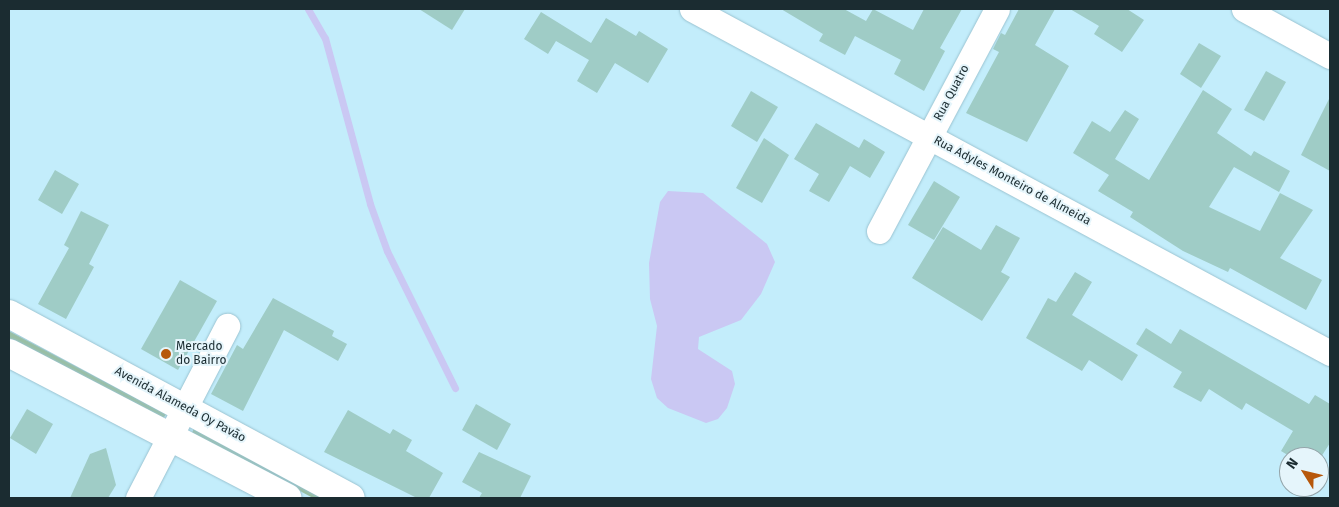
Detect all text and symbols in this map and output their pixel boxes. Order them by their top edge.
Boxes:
street label: Rua Quatro [931,63,973,123]
street label: Rua Adyles Monteiro de Almeida [931,133,1093,229]
place label: Mercado do Bairro [176,340,226,368]
marker: Mercado do Bairro [160,348,172,360]
street label: Avenida Alameda Oy Pavão [112,364,248,446]
north arrow [1279,447,1329,497]
text: N [1283,455,1302,472]

